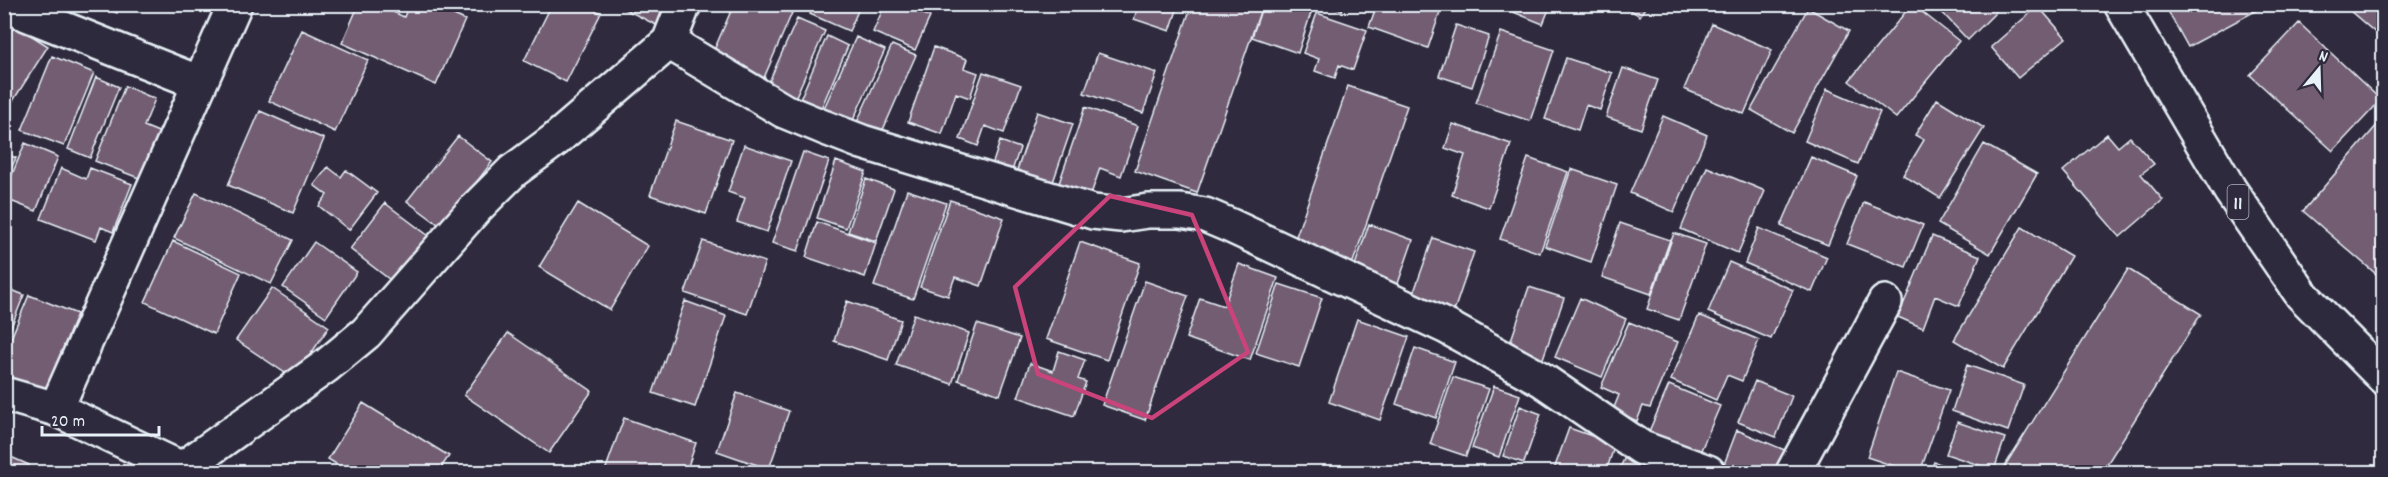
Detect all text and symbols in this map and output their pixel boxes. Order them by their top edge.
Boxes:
north arrow [2289,39,2349,99]
text: N [2316,45,2331,69]
road number: 11 [2228,185,2248,219]
scale bar [42,399,159,437]
text: 20 m [51,410,85,435]

